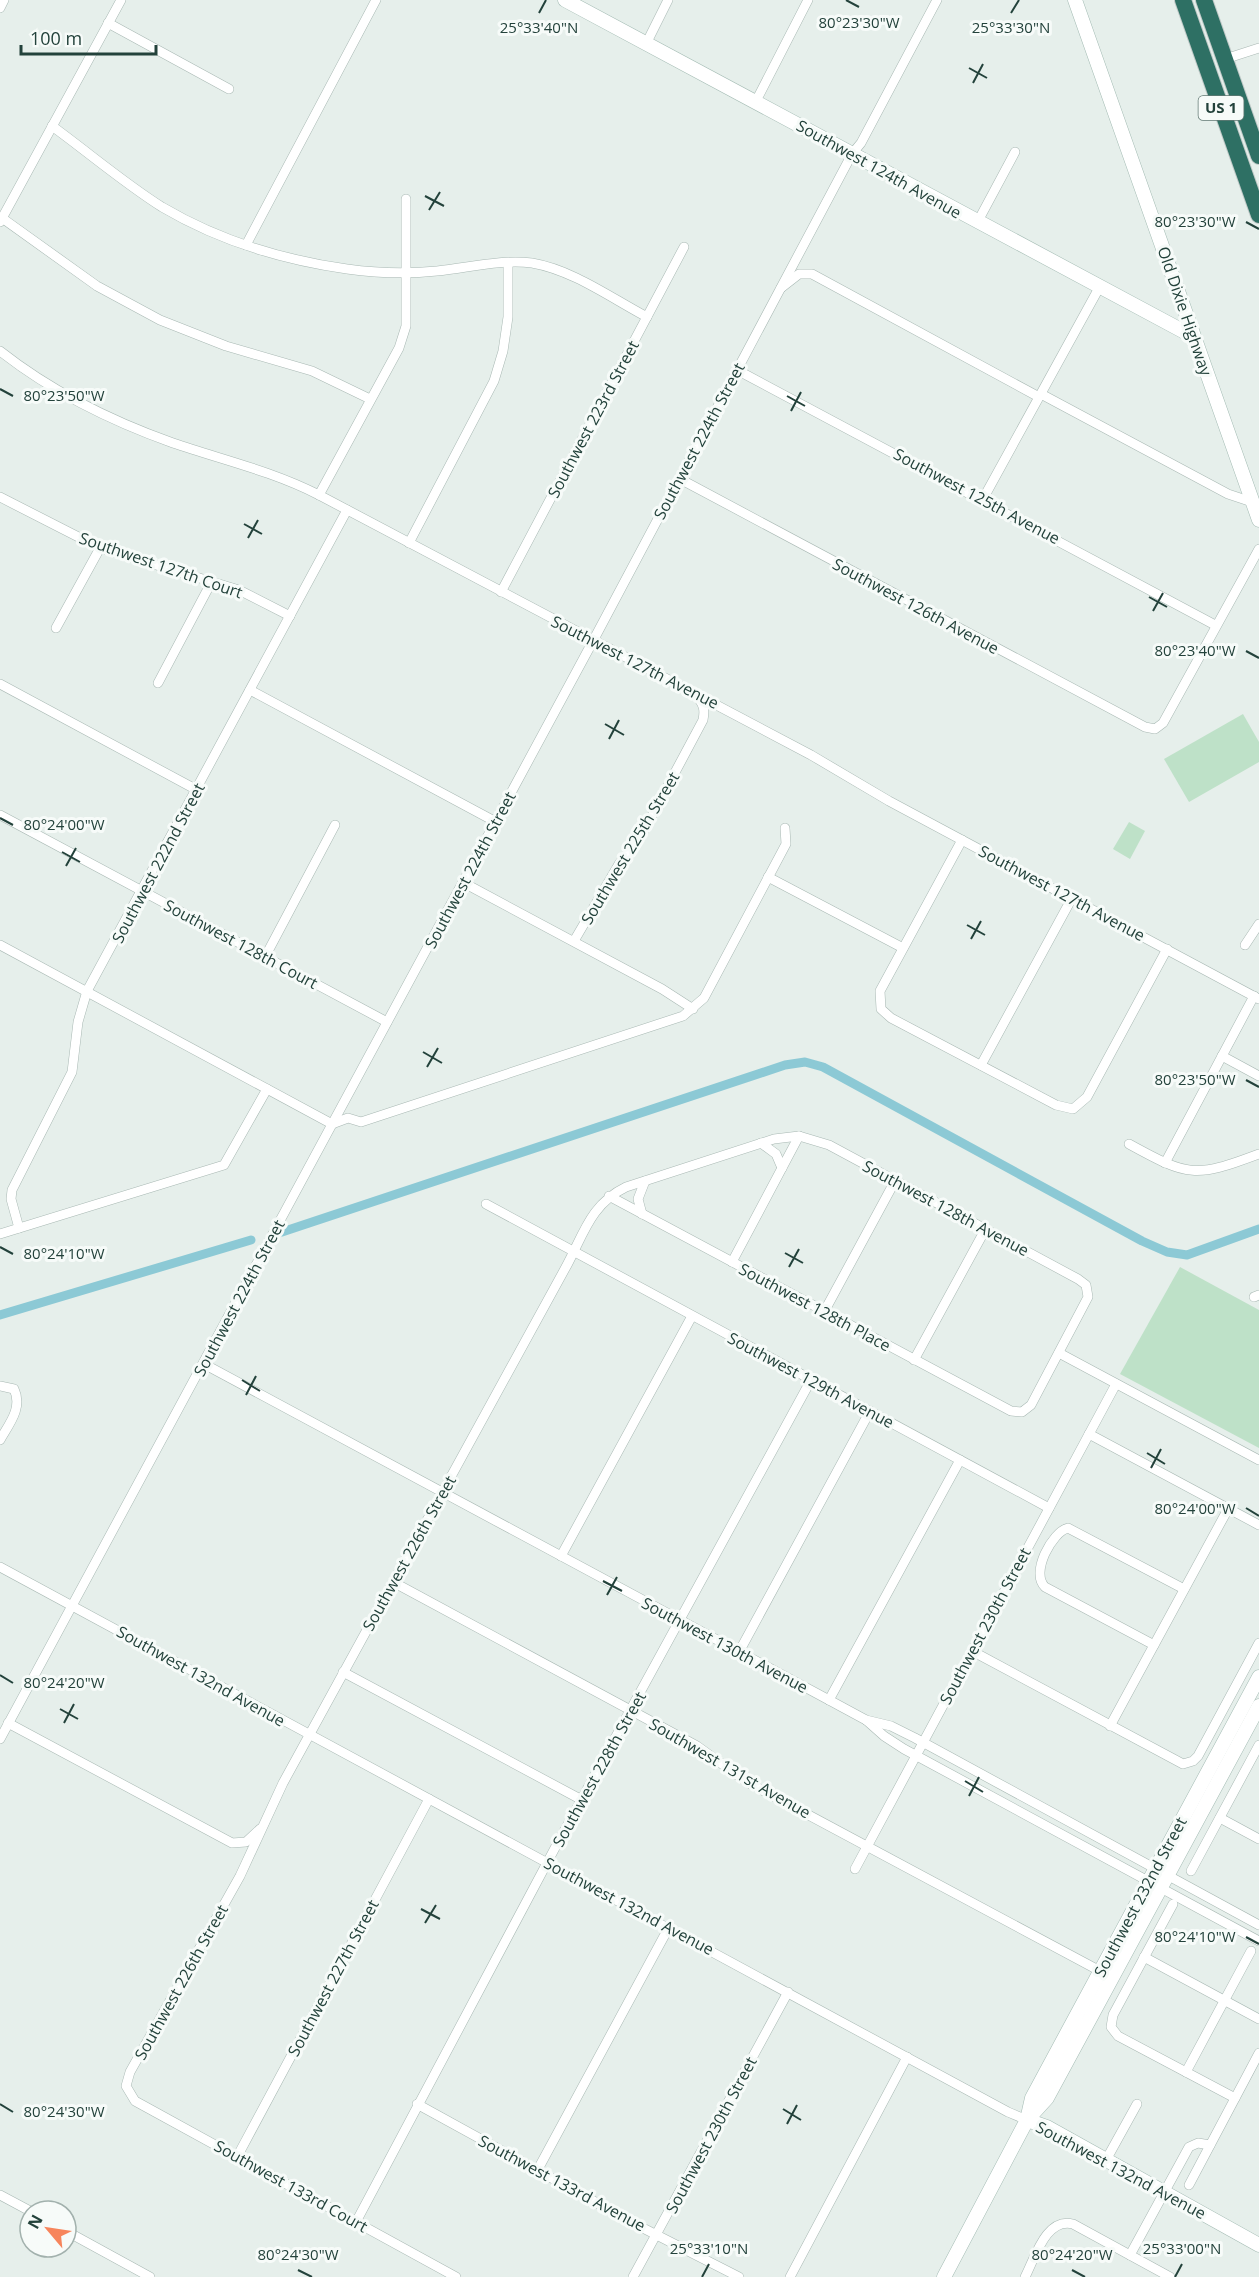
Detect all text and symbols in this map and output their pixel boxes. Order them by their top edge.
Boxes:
text: 80°23'30"W [819,12,900,32]
text: 25°33'40"N [500,17,578,37]
text: 25°33'30"N [972,17,1050,37]
scale bar [21,18,156,56]
text: 100 m [30,26,82,50]
road number: US 1 [1198,96,1244,120]
street label: Southwest 124th Avenue [793,114,965,224]
text: 80°23'30"W [1155,211,1236,231]
street label: Old Dixie Highway [1153,243,1218,379]
street label: Southwest 223rd Street [542,336,644,502]
street label: Southwest 224th Street [648,359,750,523]
text: 80°23'50"W [24,385,105,405]
street label: Southwest 125th Avenue [890,443,1064,549]
street label: Southwest 127th Court [76,527,246,603]
street label: Southwest 126th Avenue [829,553,1003,659]
street label: Southwest 127th Avenue [547,610,723,714]
text: 80°23'40"W [1155,640,1236,660]
street label: Southwest 225th Street [576,767,684,928]
street label: Southwest 222nd Street [106,779,210,947]
street label: Southwest 224th Street [419,788,521,952]
text: 80°24'00"W [24,814,105,834]
street label: Southwest 127th Avenue [975,840,1149,946]
street label: Southwest 128th Court [160,894,322,994]
text: 80°23'50"W [1155,1069,1236,1089]
street label: Southwest 128th Avenue [859,1155,1033,1261]
street label: Southwest 224th Street [188,1216,290,1380]
text: 80°24'10"W [24,1243,105,1263]
street label: Southwest 128th Place [735,1258,895,1356]
street label: Southwest 129th Avenue [724,1327,898,1433]
street label: Southwest 226th Street [357,1471,461,1635]
text: 80°24'00"W [1155,1498,1236,1518]
street label: Southwest 230th Street [934,1544,1036,1708]
street label: Southwest 130th Avenue [638,1592,812,1698]
street label: Southwest 132nd Avenue [113,1620,289,1732]
text: 80°24'20"W [24,1672,105,1692]
street label: Southwest 228th Street [547,1687,651,1851]
street label: Southwest 131st Avenue [645,1713,815,1823]
street label: Southwest 232nd Street [1088,1813,1192,1981]
street label: Southwest 132nd Avenue [540,1852,718,1960]
street label: Southwest 227th Street [282,1896,384,2060]
street label: Southwest 226th Street [129,1900,233,2064]
text: 80°24'10"W [1155,1926,1236,1946]
street label: Southwest 230th Street [660,2053,762,2217]
text: 80°24'30"W [24,2101,105,2121]
street label: Southwest 132nd Avenue [1032,2116,1210,2224]
street label: Southwest 133rd Avenue [475,2130,649,2236]
street label: Southwest 133rd Court [210,2135,372,2238]
north arrow [18,2199,78,2259]
text: N [22,2211,48,2233]
text: 25°33'10"N [670,2238,748,2258]
text: 25°33'00"N [1143,2238,1221,2258]
text: 80°24'30"W [258,2244,339,2264]
text: 80°24'20"W [1032,2244,1113,2264]

